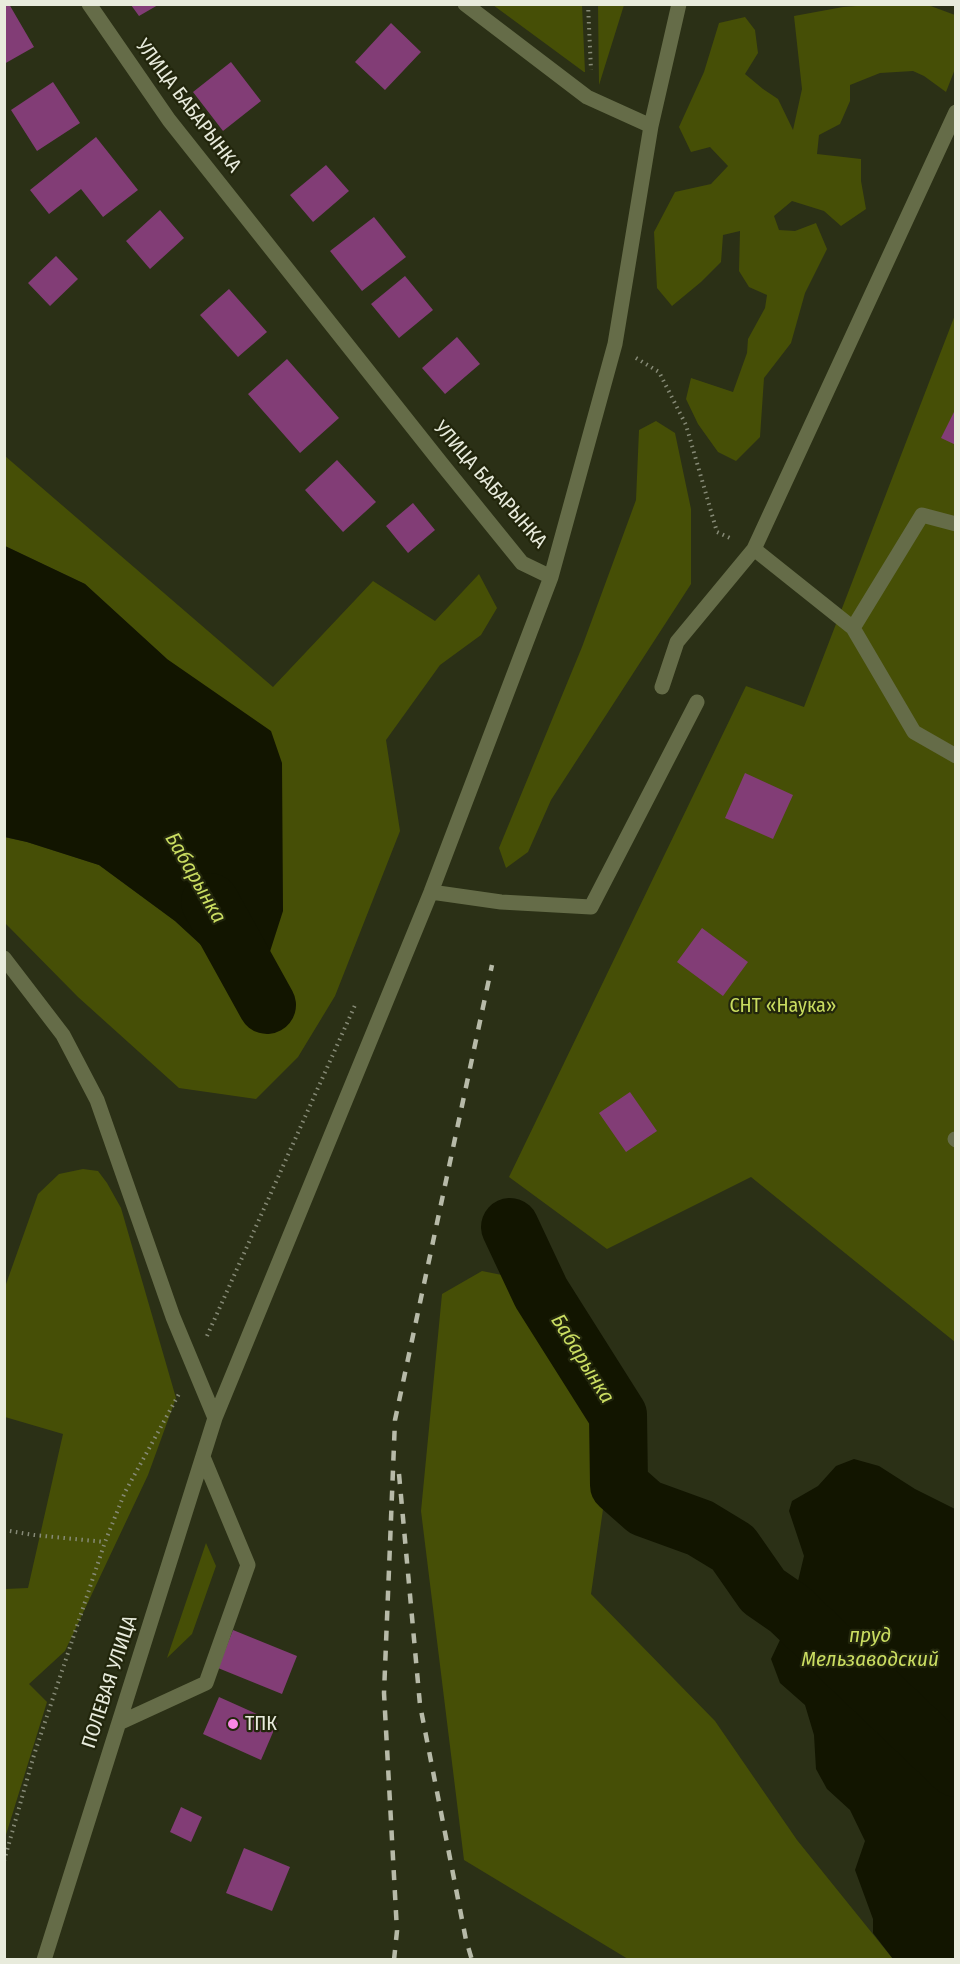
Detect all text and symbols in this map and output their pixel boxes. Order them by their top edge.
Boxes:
street label: УЛИЦА БАБАРЫНКА [130,35,246,177]
street label: УЛИЦА БАБАРЫНКА [428,416,552,554]
water label: Бабарынка [159,828,231,928]
park label: СНТ «Наука» [729,994,837,1018]
water label: Бабарынка [545,1310,619,1408]
street label: ПОЛЕВАЯ УЛИЦА [77,1613,143,1751]
water label: пруд Мельзаводский [801,1623,939,1673]
place label: ТПК [245,1712,277,1736]
marker: ТПК [226,1717,240,1731]

